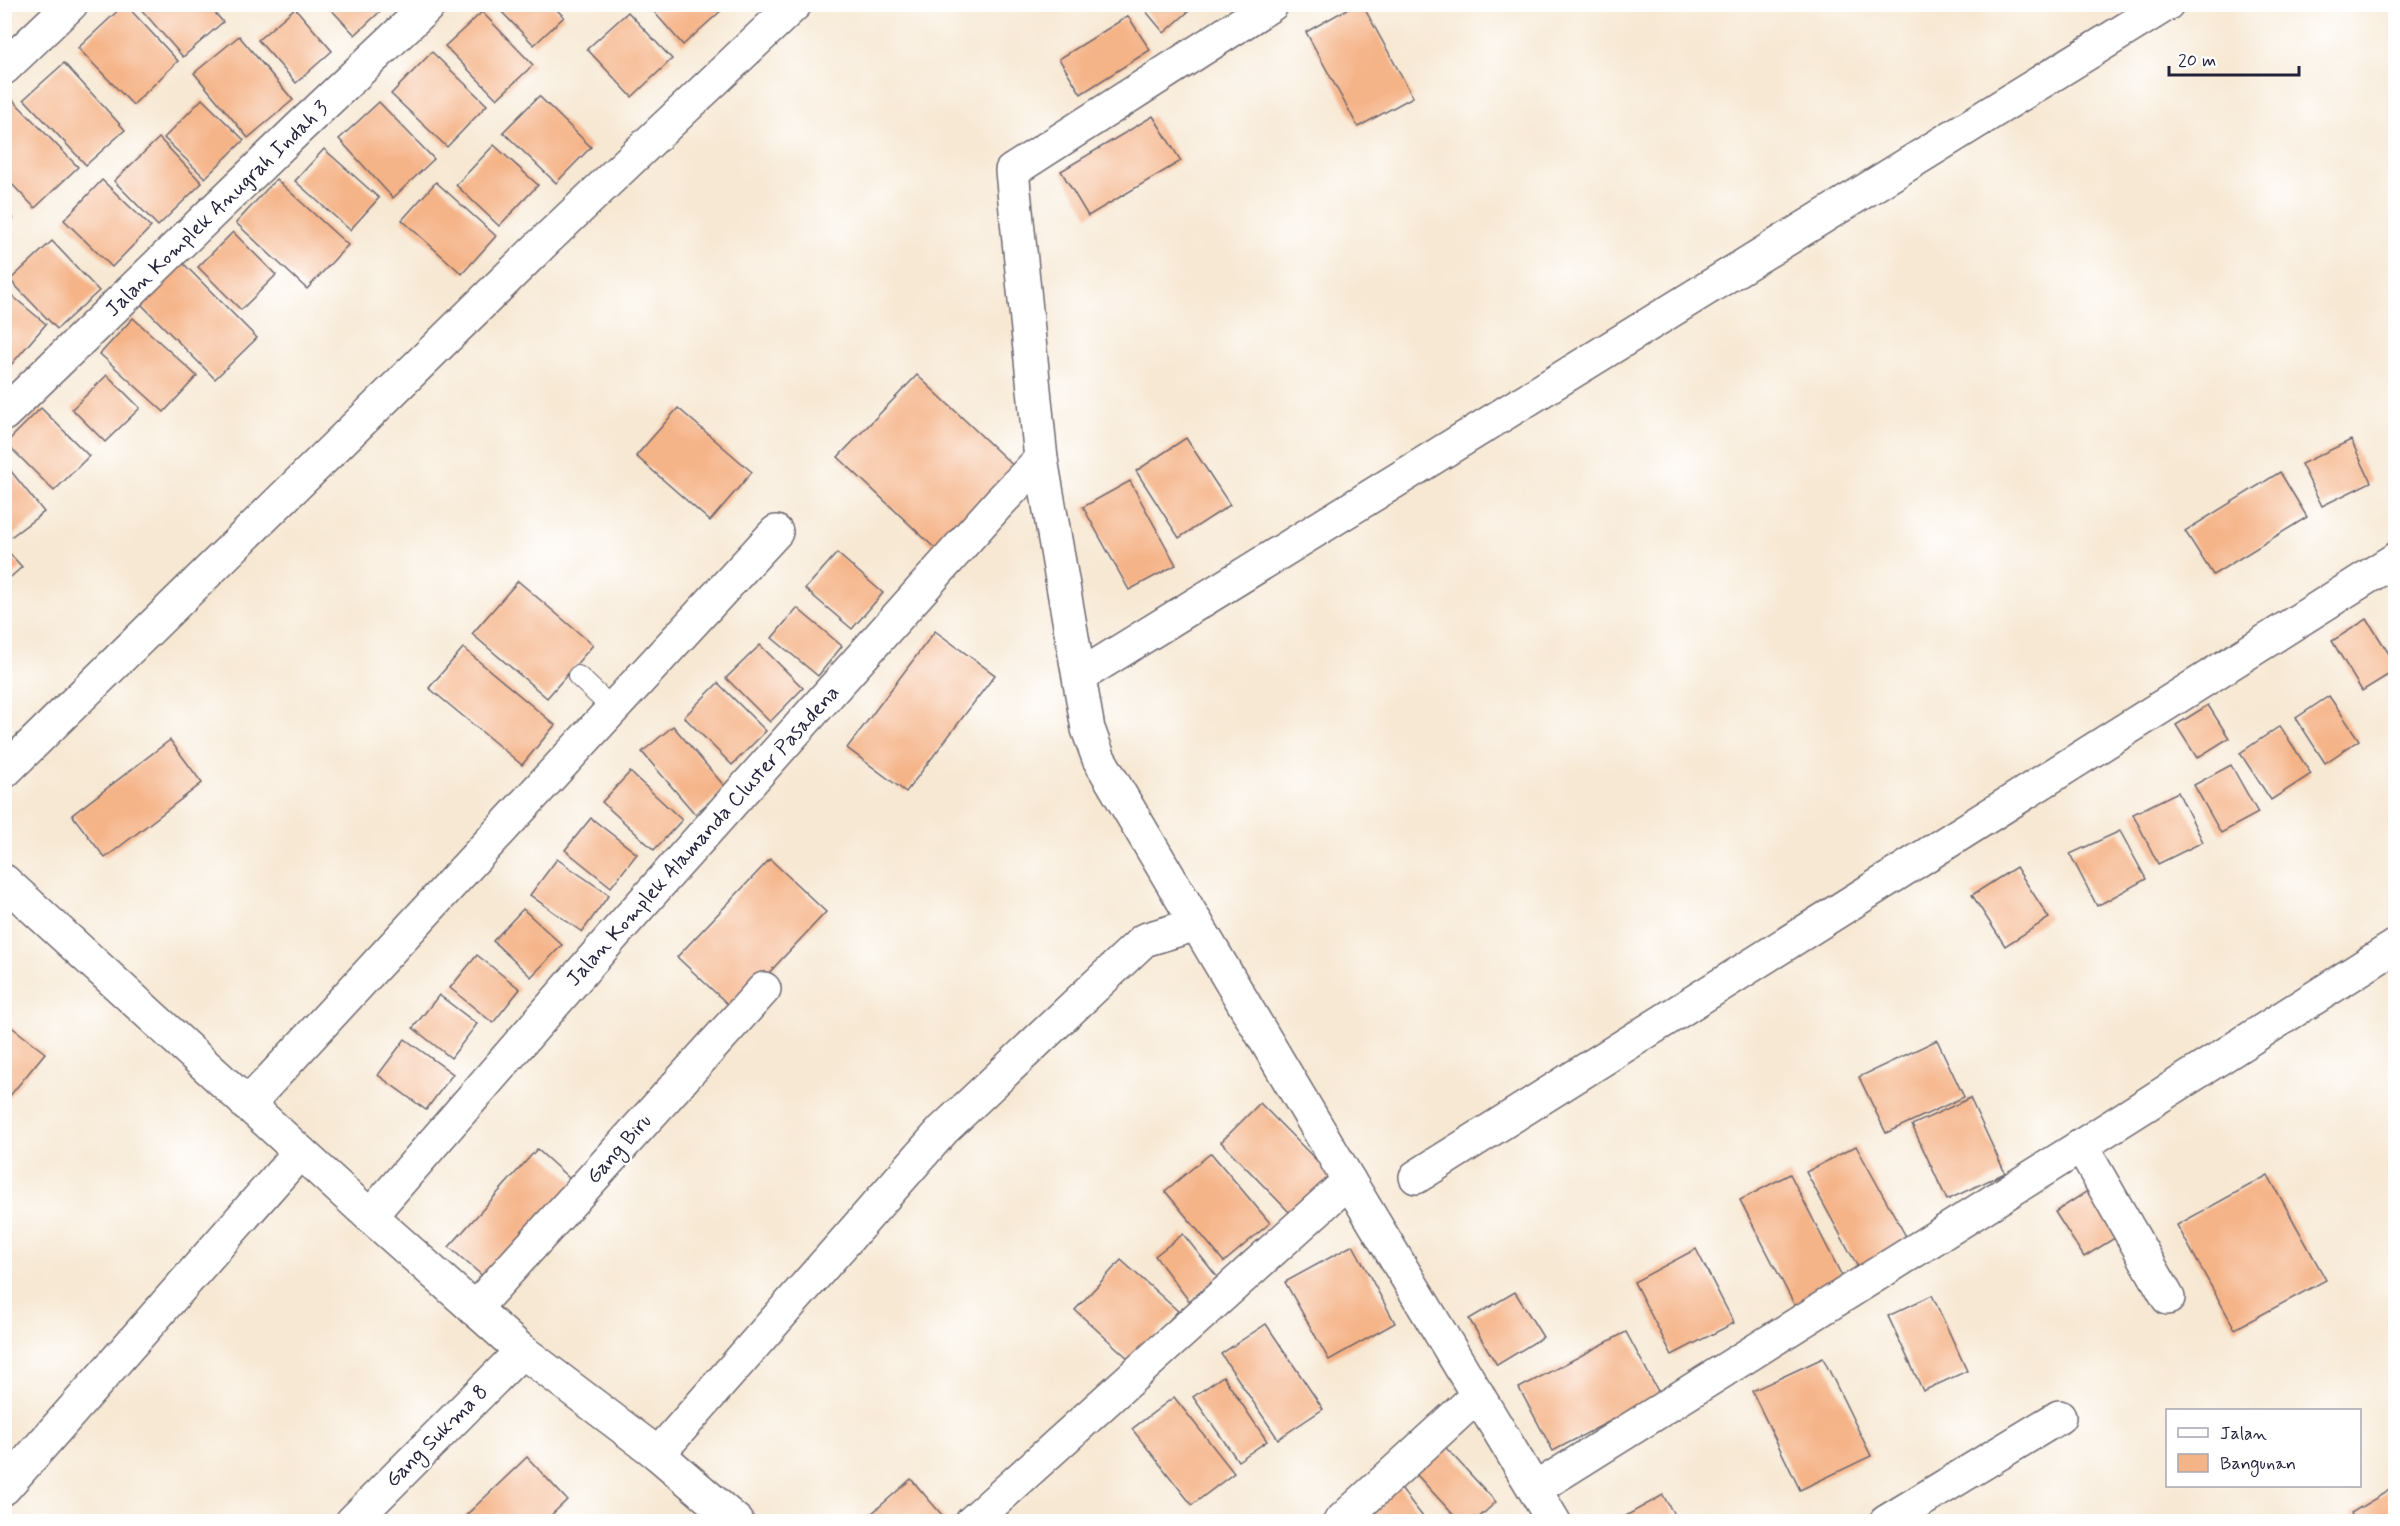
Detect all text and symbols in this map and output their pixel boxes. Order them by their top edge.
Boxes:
scale bar [2169,39,2300,77]
text: 20 m [2178,49,2216,73]
street label: Jalan Komplek Anugrah Indah 3 [99,94,335,323]
street label: Jalan Komplek Alamanda Cluster Pasadena [560,679,846,993]
street label: Gang Biru [580,1108,659,1191]
street label: Gang Sukma 8 [379,1378,495,1494]
legend [2166,1409,2361,1487]
text: Jalan [2220,1422,2267,1446]
text: Bangunan [2220,1452,2296,1477]

